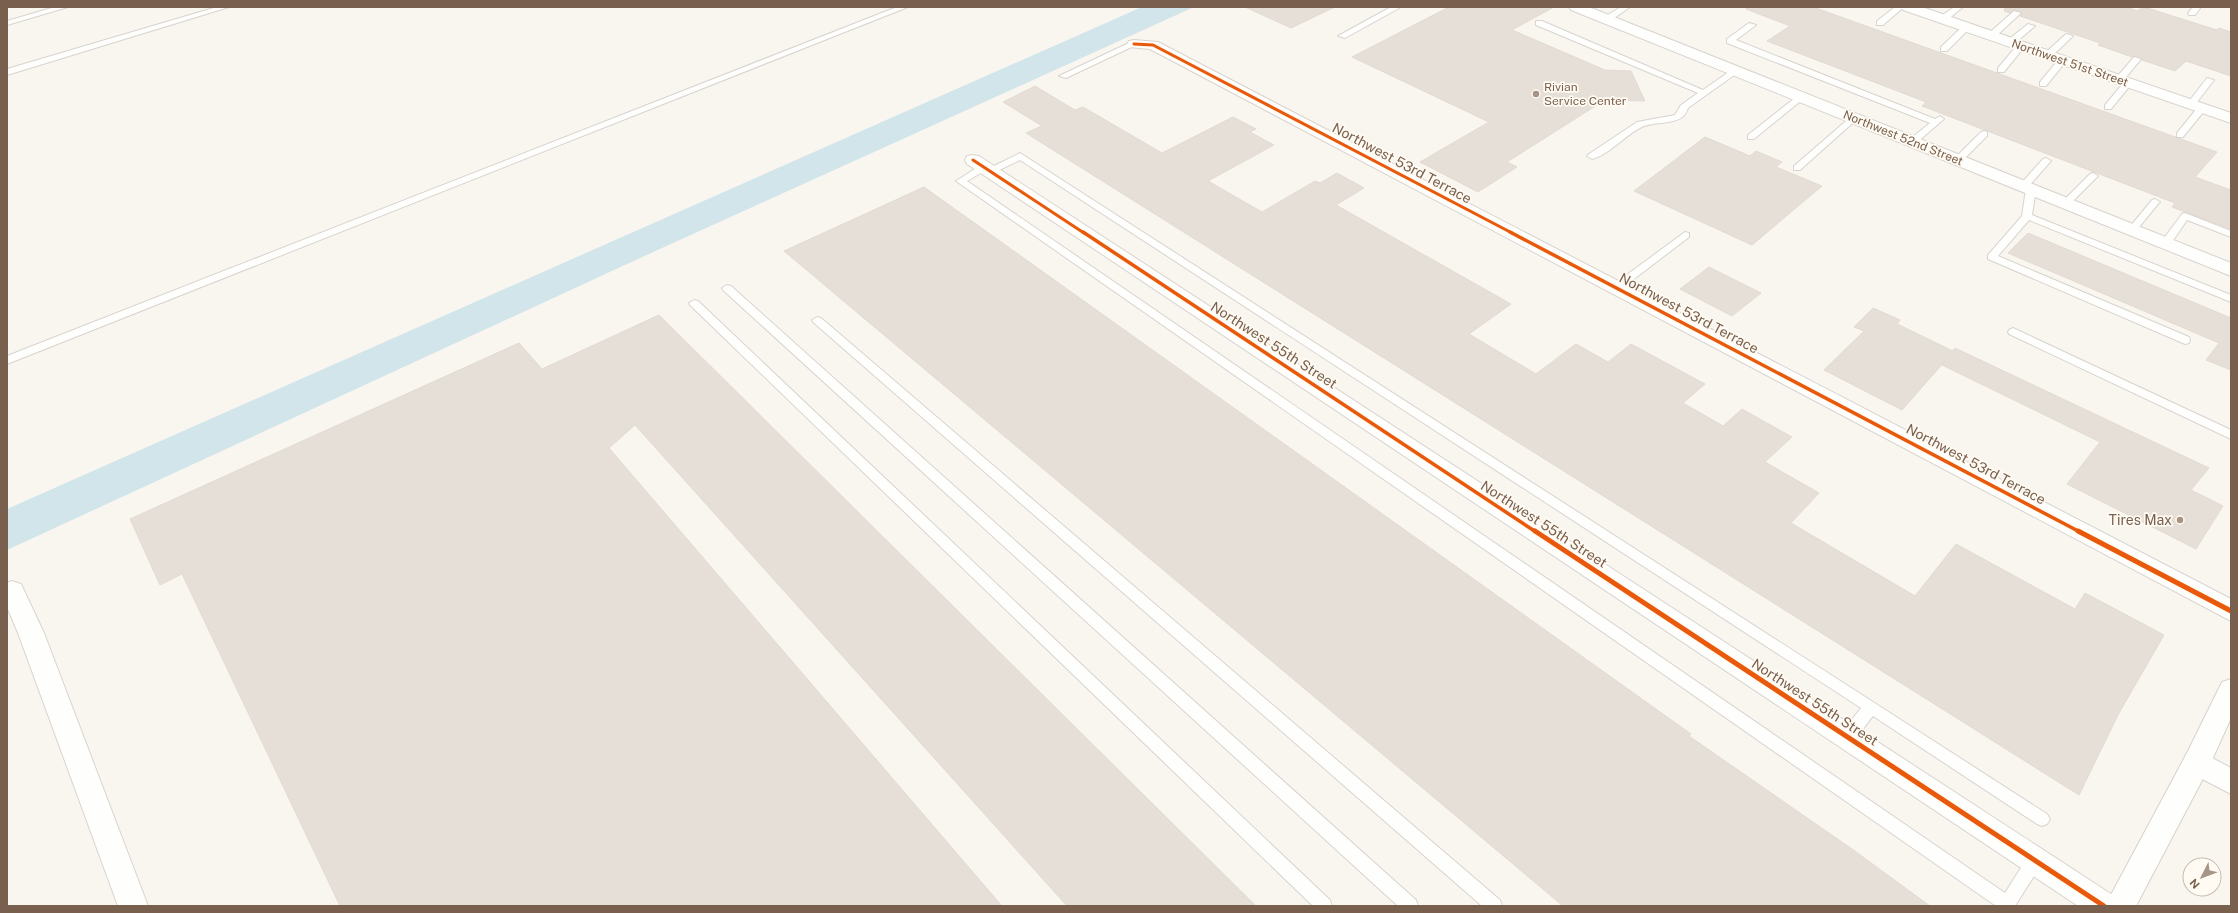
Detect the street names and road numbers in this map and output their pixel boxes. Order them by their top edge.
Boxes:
street label: Northwest 51st Street [2010,36,2130,90]
street label: Northwest 52nd Street [1841,108,1965,169]
street label: Northwest 53rd Terrace [1330,119,1474,207]
street label: Northwest 53rd Terrace [1617,269,1761,357]
street label: Northwest 55th Street [1208,298,1340,392]
street label: Northwest 53rd Terrace [1904,420,2048,508]
street label: Northwest 55th Street [1478,477,1610,571]
street label: Northwest 55th Street [1749,655,1881,749]

